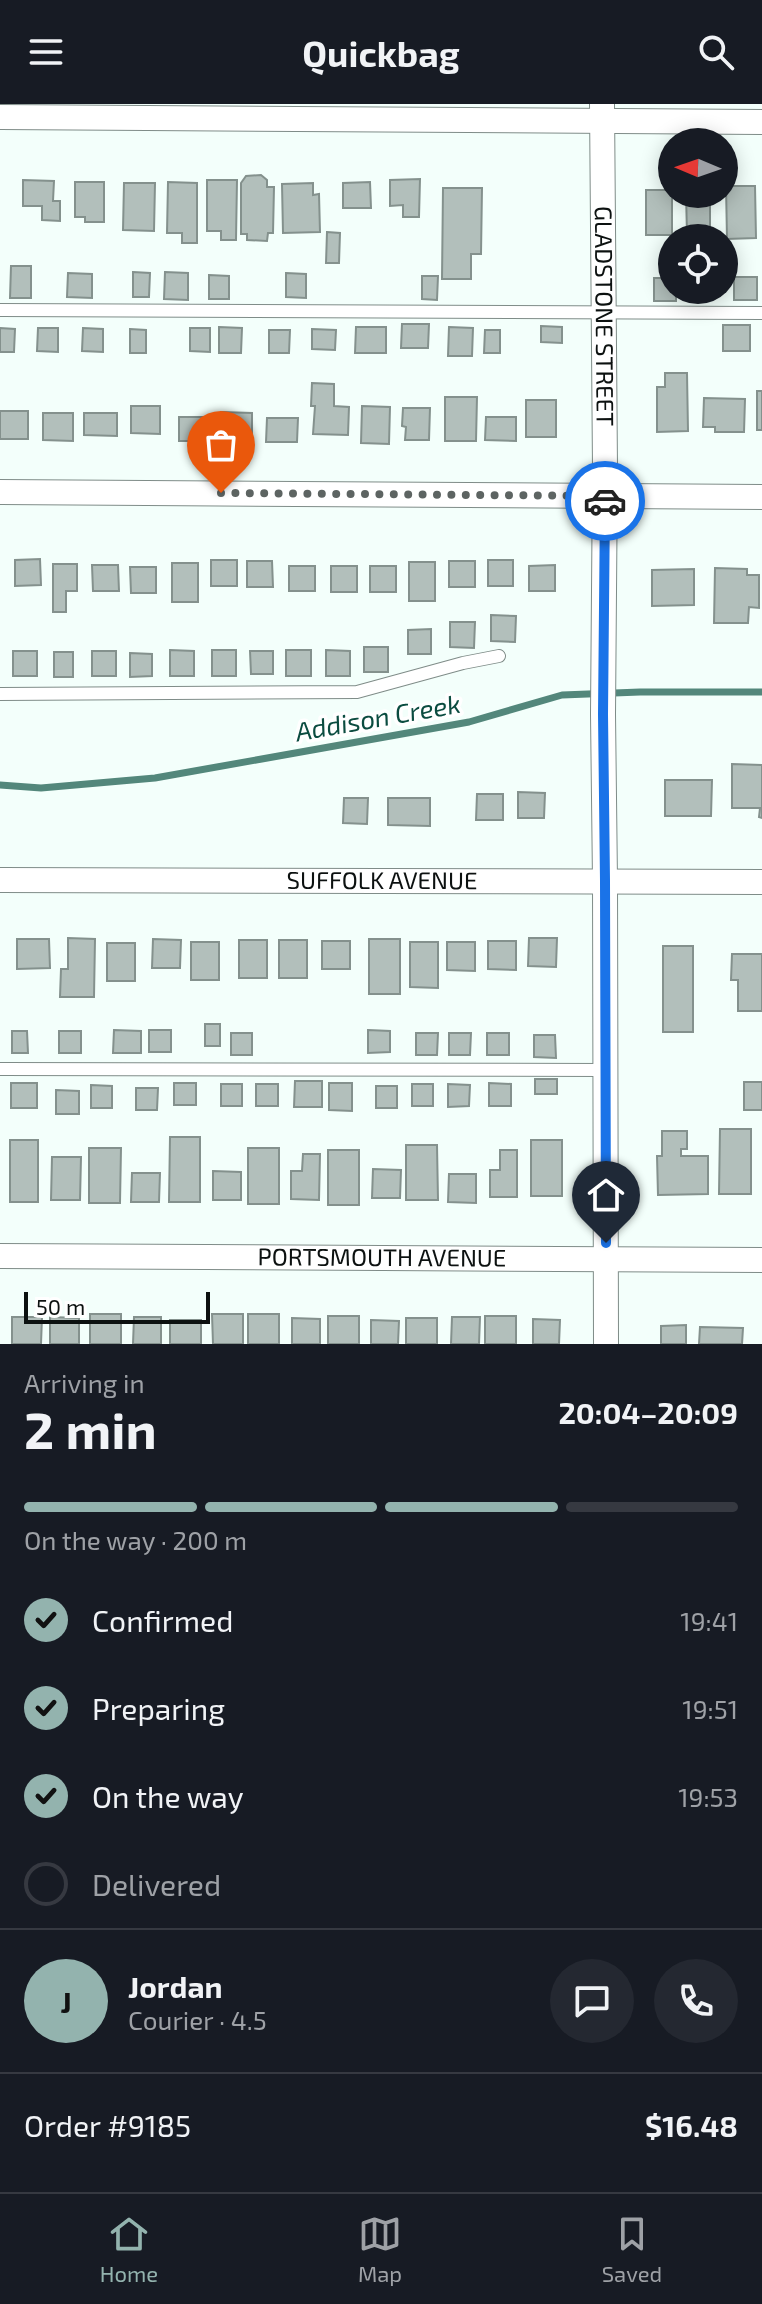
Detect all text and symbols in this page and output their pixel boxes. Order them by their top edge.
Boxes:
icon: menu [24,30,68,74]
icon: search [694,30,738,74]
text: Quickbag [302,31,460,74]
north arrow [658,128,738,208]
map controls [658,128,738,304]
street label: GLADSTONE STREET [590,206,621,426]
button: locate [658,224,738,304]
pin [187,411,255,493]
icon: bag [199,423,243,467]
courier [565,461,645,541]
icon: car [583,479,627,523]
water label: Addison Creek [292,687,463,746]
street label: SUFFOLK AVENUE [287,865,477,894]
pin [572,1161,640,1243]
icon: home [584,1173,628,1217]
street label: PORTSMOUTH AVENUE [258,1241,506,1272]
scale bar [24,1288,210,1324]
text: 50 m [36,1293,85,1319]
text: Arriving in [24,1367,145,1398]
text: 20:04–20:09 [558,1394,738,1430]
text: 2 min [24,1397,157,1459]
text: On the way · 200 m [24,1524,247,1555]
icon: check [24,1598,68,1642]
text: Confirmed [92,1602,233,1638]
text: 19:41 [680,1605,738,1636]
icon: check [24,1686,68,1730]
text: Preparing [92,1690,225,1726]
text: 19:51 [682,1693,738,1724]
icon: check [24,1774,68,1818]
text: On the way [92,1778,244,1814]
text: 19:53 [678,1781,738,1812]
text: Delivered [92,1866,221,1902]
button: chat [550,1959,634,2043]
button: phone [654,1959,738,2043]
text: Jordan [128,1968,223,2004]
text: J [60,1983,72,2019]
text: Courier · 4.5 [128,2004,267,2035]
text: Order #9185 [24,2107,191,2143]
text: $16.48 [645,2107,738,2143]
tab: Home [100,2212,158,2286]
tab: Map [358,2212,402,2286]
tab: Saved [602,2212,662,2286]

